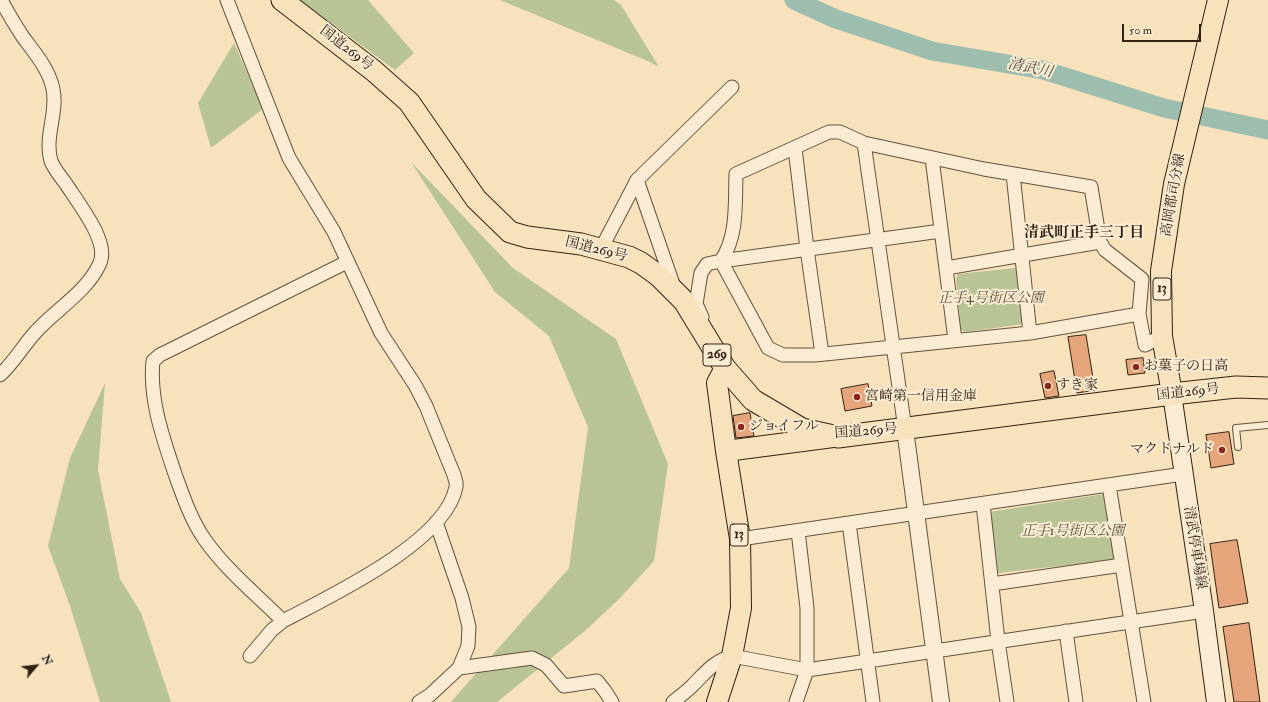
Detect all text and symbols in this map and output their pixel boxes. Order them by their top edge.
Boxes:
scale bar [1124,16,1203,42]
street label: 国道269号 [316,23,376,75]
text: 50 m [1129,23,1152,38]
water label: 清武川 [1006,56,1054,82]
street label: 高岡都司分線 [1158,152,1190,238]
district label: 清武町正手三丁目 [1024,225,1144,243]
street label: 国道269号 [563,234,629,266]
road number: 13 [1153,278,1171,300]
park label: 正手4号街区公園 [938,291,1044,307]
road number: 269 [703,344,731,366]
place label: お菓子の日高 [1144,359,1228,375]
marker: お菓子の日高 [1131,362,1141,372]
place label: すき家 [1056,378,1098,394]
marker: すき家 [1043,381,1053,391]
street label: 国道269号 [1156,381,1220,405]
place label: 宮崎第一信用金庫 [865,389,977,405]
marker: 宮崎第一信用金庫 [852,392,862,402]
place label: ジョイフル [749,419,819,435]
street label: 国道269号 [834,421,898,443]
marker: ジョイフル [736,422,746,432]
place label: マクドナルド [1130,442,1214,458]
marker: マクドナルド [1217,445,1227,455]
street label: 清武停車場線 [1179,505,1209,591]
road number: 13 [730,524,748,546]
park label: 正手1号街区公園 [1021,524,1125,540]
north arrow [16,646,56,686]
text: N [39,653,55,668]

